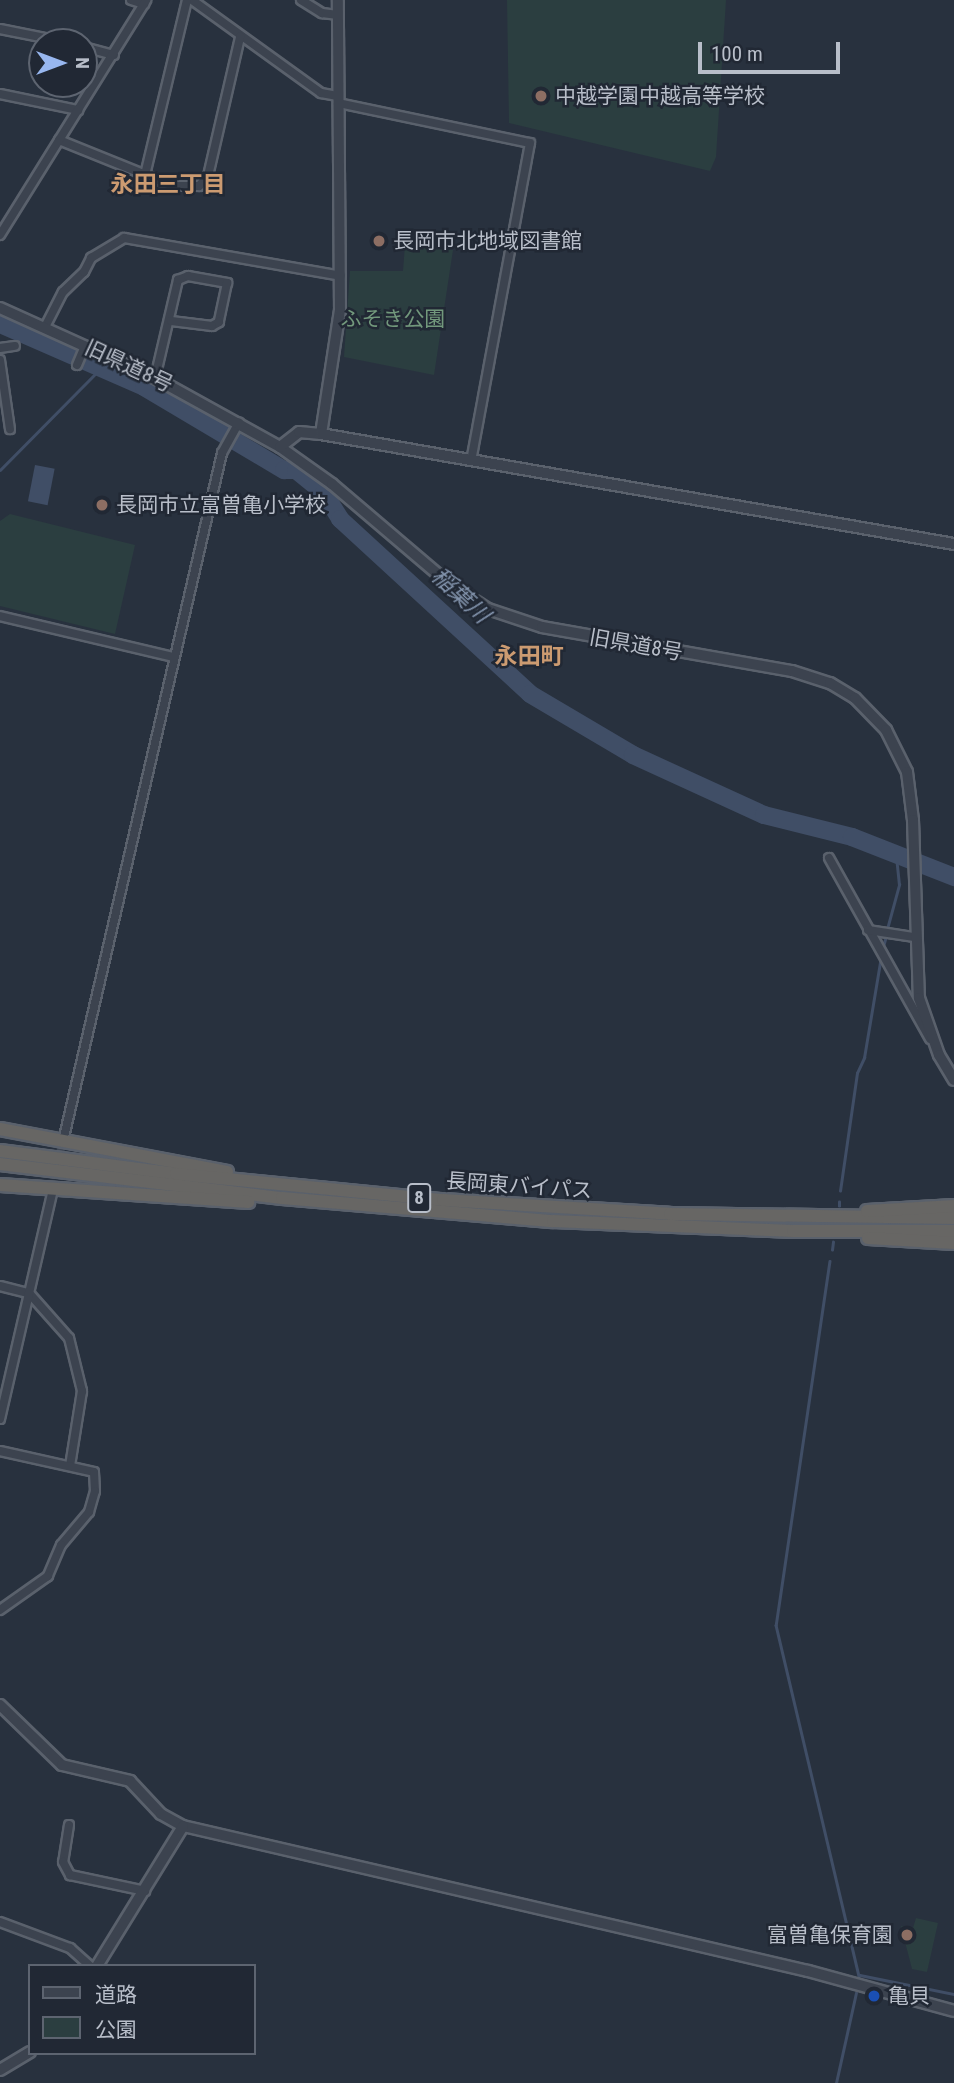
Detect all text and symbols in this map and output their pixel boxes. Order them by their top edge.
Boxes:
north arrow [28,28,98,98]
scale bar [702,28,844,72]
text: 100 m [711,42,763,66]
text: N [71,57,94,69]
place label: 中越学園中越高等学校 [555,83,765,109]
marker: 中越学園中越高等学校 [533,88,549,104]
district label: 永田三丁目 [111,171,225,199]
place label: 長岡市北地域図書館 [393,228,582,254]
marker: 長岡市北地域図書館 [371,233,387,249]
park label: ふそき公園 [341,306,445,332]
street label: 旧県道8号 [81,335,177,397]
place label: 長岡市立富曽亀小学校 [116,492,326,518]
marker: 長岡市立富曽亀小学校 [94,497,110,513]
water label: 稲葉川 [425,562,495,630]
street label: 旧県道8号 [587,624,685,666]
district label: 永田町 [495,643,563,671]
street label: 長岡東バイパス [445,1168,593,1204]
road number: 8 [407,1182,431,1214]
place label: 富曽亀保育園 [767,1922,893,1948]
marker: 富曽亀保育園 [899,1927,915,1943]
legend [28,1964,256,2055]
text: 道路 [95,1983,137,2007]
place label: 亀貝 [888,1983,930,2009]
marker: 亀貝 [866,1988,882,2004]
text: 公園 [95,2018,137,2042]

